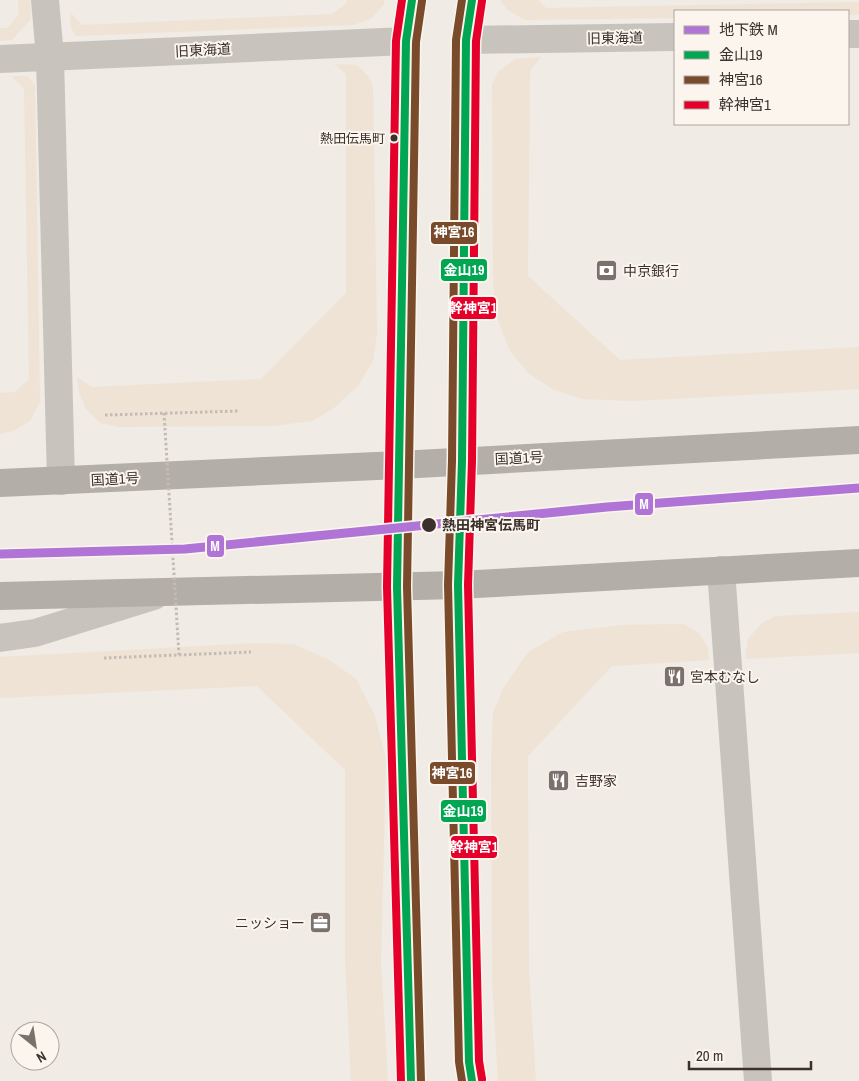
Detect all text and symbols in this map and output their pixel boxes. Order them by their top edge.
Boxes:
legend [674,10,849,125]
text: 地下鉄 M [719,19,778,40]
street label: 旧東海道 [587,29,643,47]
street label: 旧東海道 [175,40,231,60]
text: 金山19 [719,44,763,65]
text: 神宮16 [719,69,763,90]
text: 幹神宮1 [719,94,771,115]
place label: 熱田伝馬町 [320,130,385,147]
marker: 熱田伝馬町 [389,133,399,143]
line badge: 神宮16 [430,221,478,245]
text: 神宮16 [434,223,474,241]
line badge: 金山19 [440,258,488,282]
bank icon: 中京銀行 [595,259,619,283]
text: 金山19 [444,261,484,279]
place label: 中京銀行 [623,262,679,280]
line badge: 幹神宮1 [450,296,497,320]
text: 幹神宮1 [449,299,498,317]
street label: 国道1号 [494,448,544,468]
street label: 国道1号 [90,469,140,489]
line badge: M [634,492,654,516]
text: M [639,495,649,513]
marker: 熱田神宮伝馬町 [420,516,438,534]
place label: 熱田神宮伝馬町 [442,516,540,534]
line badge: M [206,534,225,558]
text: M [210,537,220,555]
restaurant icon: 宮本むなし [662,665,686,689]
place label: 宮本むなし [690,668,760,686]
line badge: 神宮16 [429,761,476,785]
text: 神宮16 [432,764,472,782]
restaurant icon: 吉野家 [547,769,571,793]
place label: 吉野家 [575,772,617,790]
line badge: 金山19 [440,799,487,823]
text: 金山19 [443,802,483,820]
line badge: 幹神宮1 [450,835,498,859]
text: 幹神宮1 [450,838,499,856]
office icon: ニッショー [309,911,333,935]
place label: ニッショー [235,914,305,932]
north arrow [10,1021,60,1071]
scale bar [689,1038,812,1070]
text: 20 m [696,1045,723,1066]
text: N [33,1047,50,1067]

